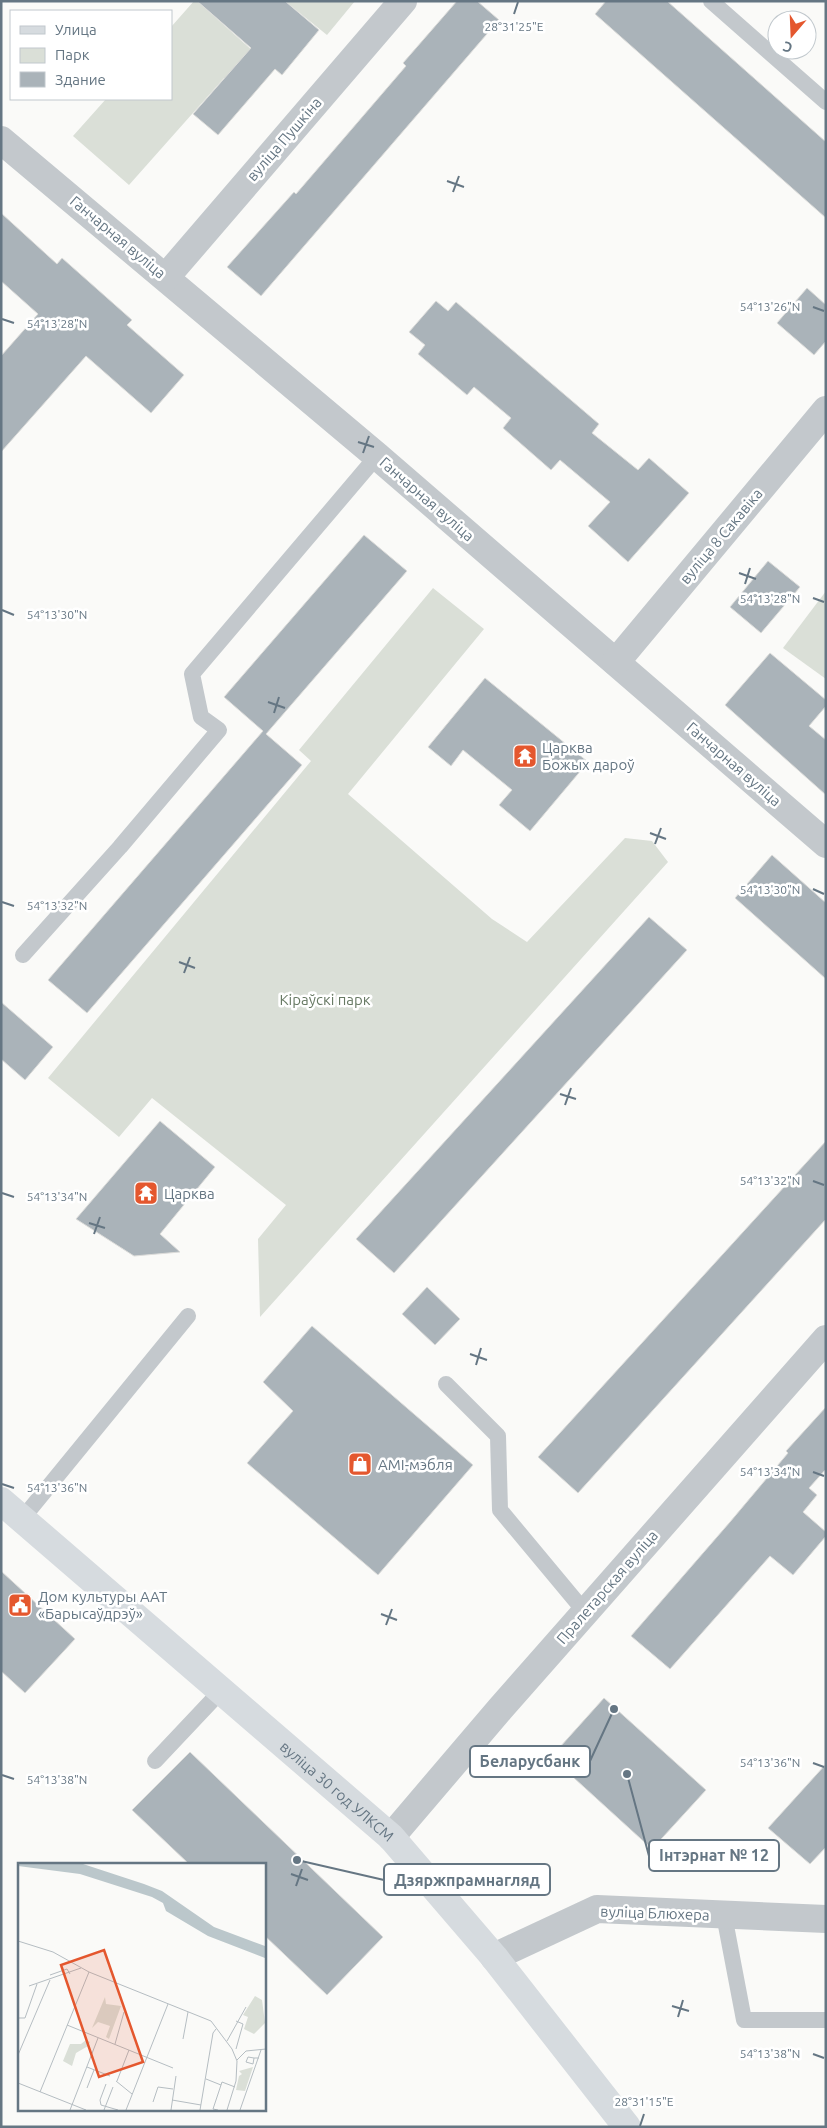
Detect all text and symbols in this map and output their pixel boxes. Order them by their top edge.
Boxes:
legend [10,10,172,100]
north arrow [767,10,817,60]
text: 28°31'25"E [485,20,544,33]
text: Улица [55,21,97,38]
text: С [781,38,795,56]
text: Парк [55,46,90,63]
text: Здание [55,71,106,88]
street label: вуліца Пушкіна [243,94,325,184]
street label: Ганчарная вуліца [67,192,169,282]
text: 54°13'26"N [740,300,800,313]
text: 54°13'28"N [27,317,87,330]
street label: Ганчарная вуліца [376,454,478,544]
street label: вуліца 8 Сакавіка [676,485,766,587]
text: 54°13'28"N [740,592,800,605]
text: 54°13'30"N [27,608,87,621]
street label: Ганчарная вуліца [683,719,785,809]
place label: Царква Божых дароў [542,739,634,773]
temple icon: Царква Божых дароў [512,743,538,769]
text: 54°13'30"N [740,883,800,896]
text: 54°13'32"N [27,899,87,912]
park label: Кіраўскі парк [279,991,371,1008]
text: 54°13'32"N [740,1174,800,1187]
temple icon: Царква [133,1180,159,1206]
place label: Царква [164,1185,215,1202]
text: 54°13'34"N [27,1190,87,1203]
shop icon: AMI-мэбля [347,1451,373,1477]
place label: AMI-мэбля [378,1456,453,1473]
text: 54°13'34"N [740,1465,800,1478]
text: 54°13'36"N [27,1481,87,1494]
street label: Пралетарская вуліца [553,1527,661,1647]
place label: Дом культуры ААТ «Барысаўдрэў» [38,1588,168,1622]
public building icon: Дом культуры ААТ «Барысаўдрэў» [7,1592,33,1618]
street label: вуліца 30 год УЛКСМ [277,1737,398,1844]
callout: Беларусбанк [470,1746,590,1777]
text: Беларусбанк [480,1752,580,1770]
text: 54°13'36"N [740,1756,800,1769]
text: 54°13'38"N [27,1773,87,1786]
callout: Інтэрнат № 12 [649,1840,779,1871]
text: Інтэрнат № 12 [659,1846,769,1864]
inset map [18,1863,265,2110]
callout: Дзяржпрамнагляд [384,1864,550,1895]
text: Дзяржпрамнагляд [394,1871,541,1889]
street label: вуліца Блюхера [600,1903,710,1923]
text: 54°13'38"N [740,2047,800,2060]
text: 28°31'15"E [615,2095,674,2108]

